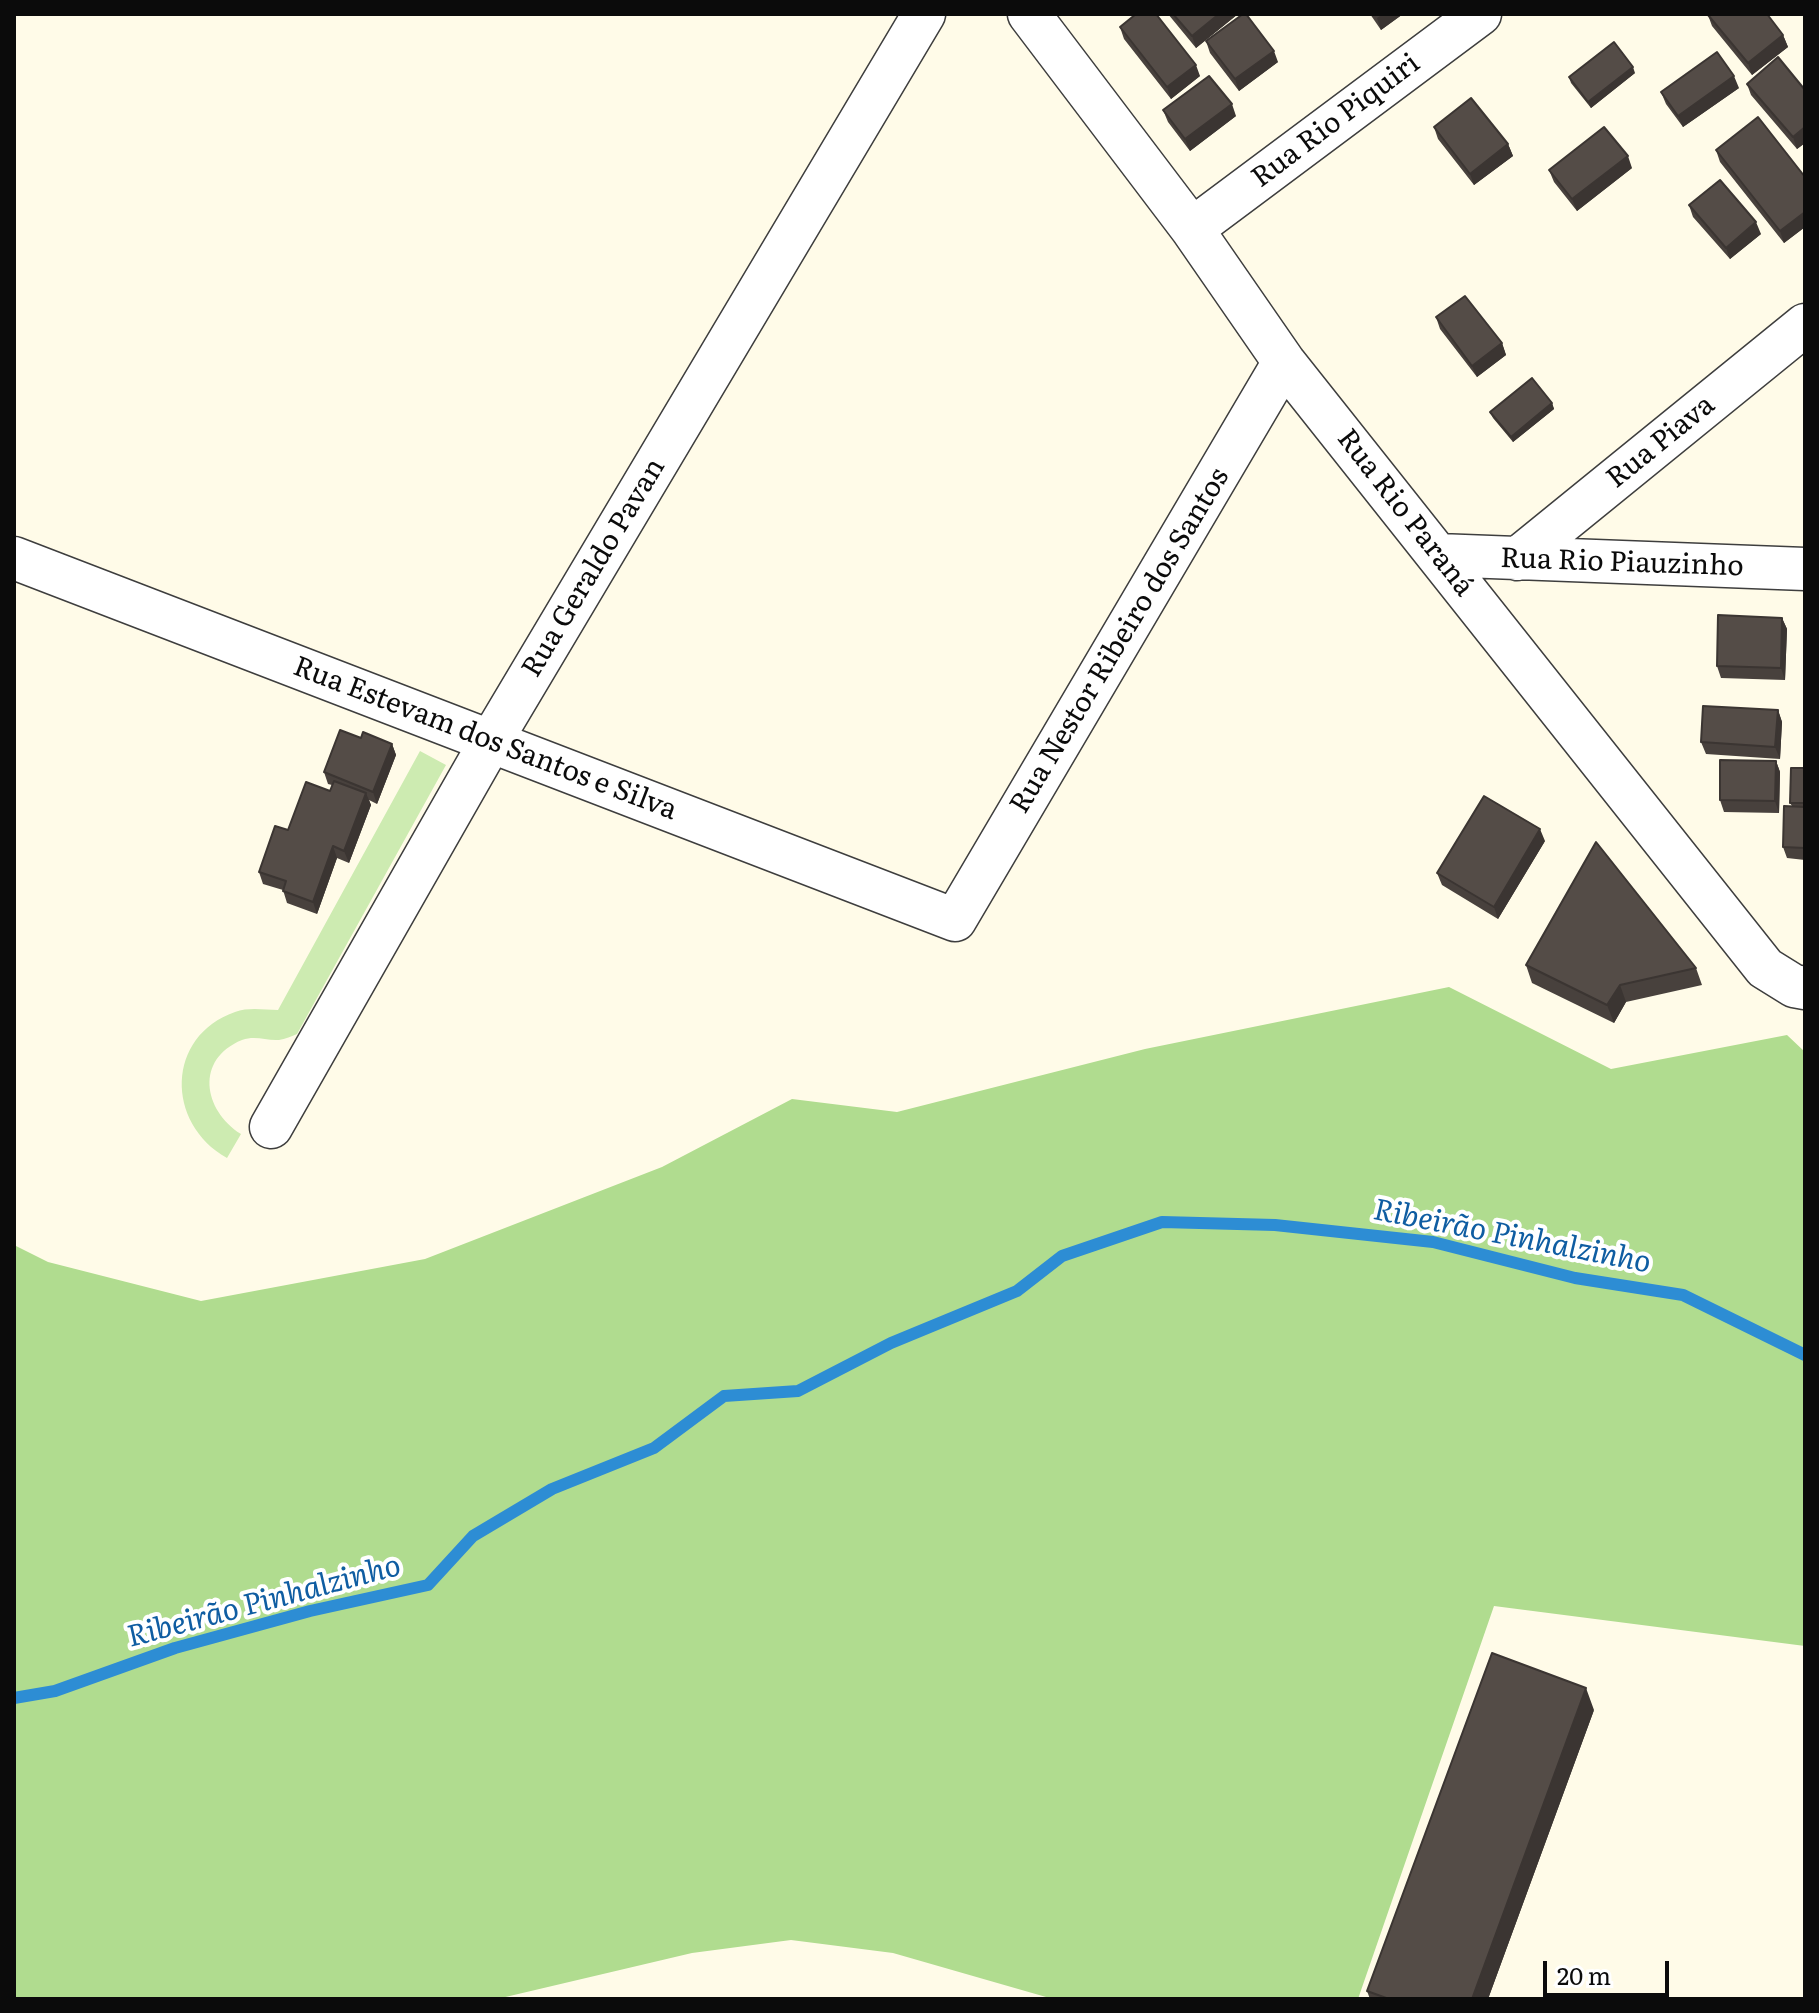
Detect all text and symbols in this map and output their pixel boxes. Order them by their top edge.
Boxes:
street label: Rua Rio Piquiri [1245,47,1427,195]
street label: Rua Piava [1600,388,1722,496]
street label: Rua Rio Paraná [1329,423,1481,603]
street label: Rua Geraldo Pavan [515,452,673,684]
street label: Rua Nestor Ribeiro dos Santos [1003,462,1237,820]
street label: Rua Rio Piauzinho [1500,542,1744,584]
street label: Rua Estevam dos Santos e Silva [288,650,682,828]
water label: Ribeirão Pinhalzinho [1370,1192,1654,1282]
water label: Ribeirão Pinhalzinho [123,1548,405,1656]
scale bar [1547,1945,1673,1995]
text: 20 m [1557,1957,1611,1992]

